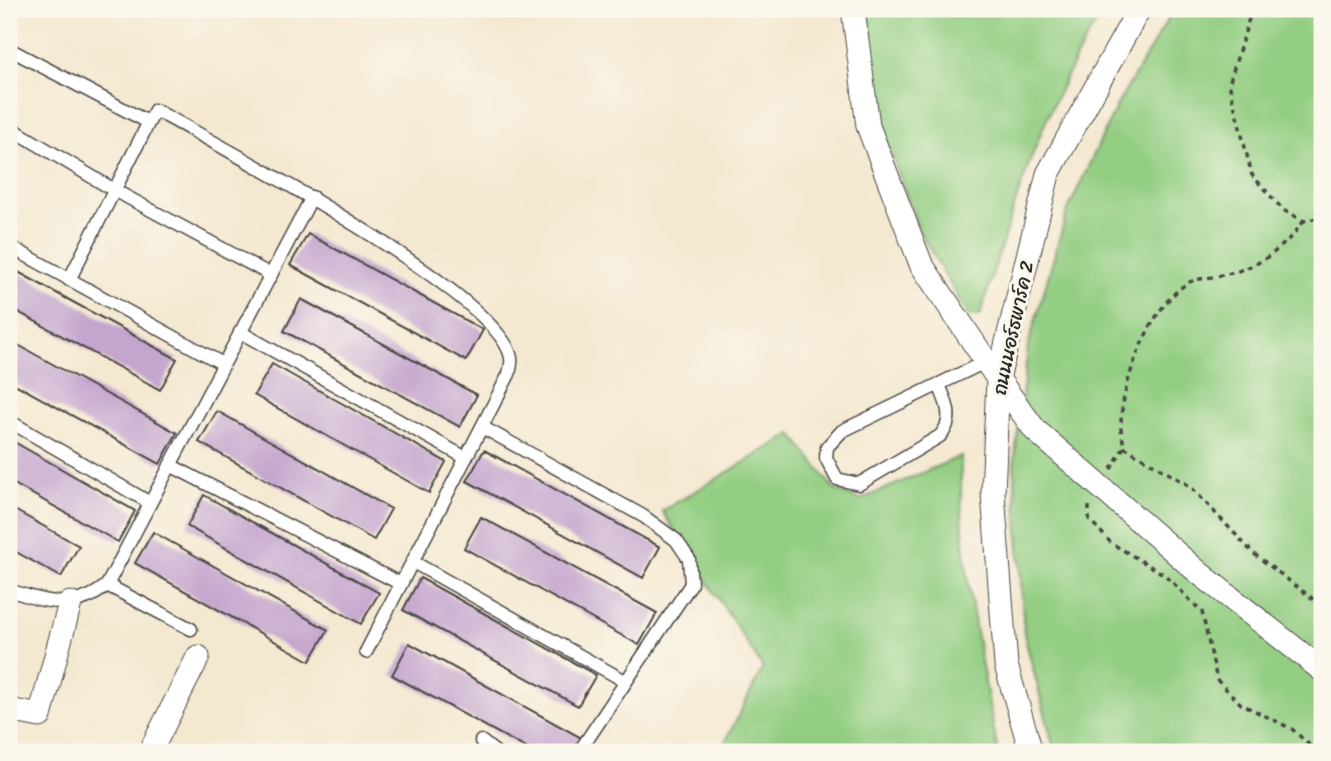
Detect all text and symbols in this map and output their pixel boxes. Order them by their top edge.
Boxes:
street label: ถนนนอร์ธพาร์ค 2 [983,258,1043,398]

